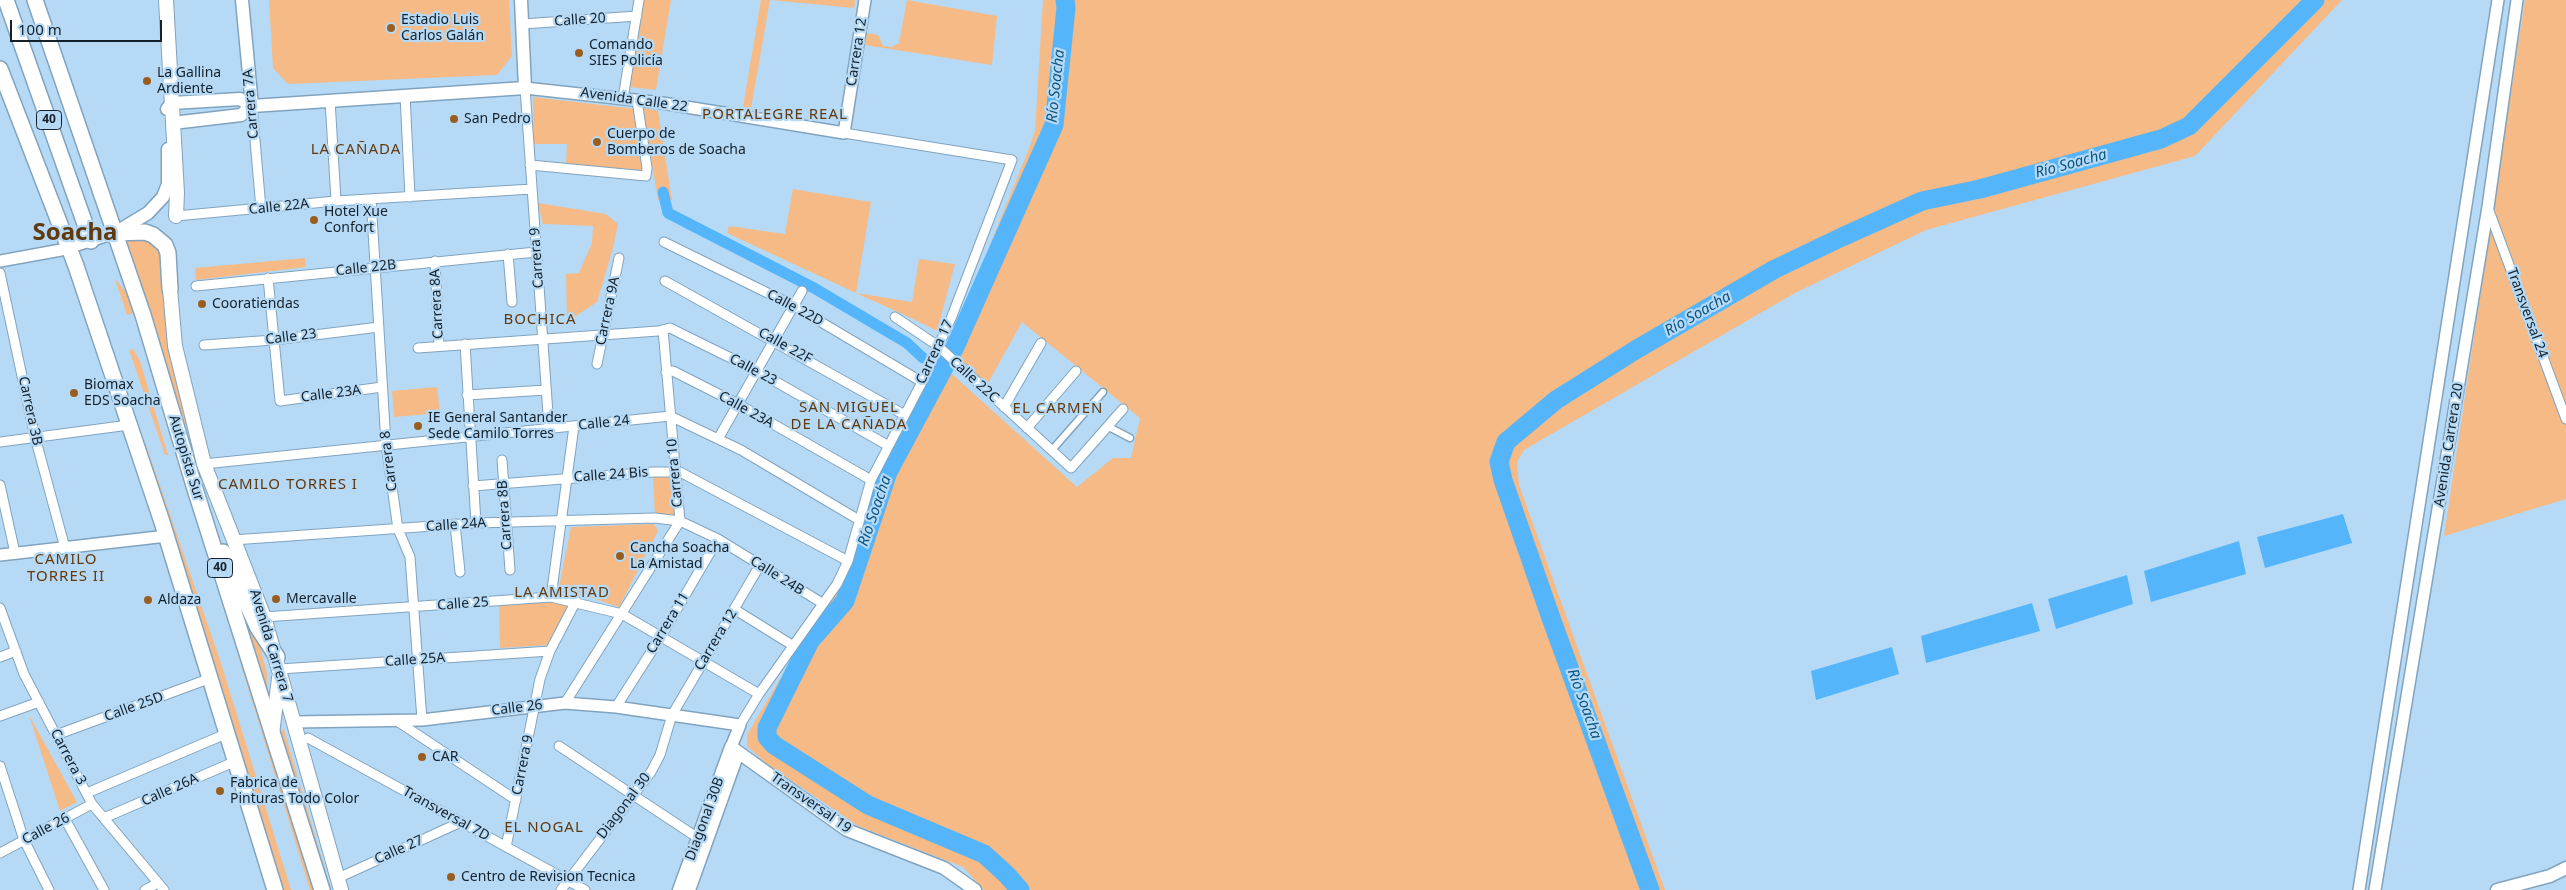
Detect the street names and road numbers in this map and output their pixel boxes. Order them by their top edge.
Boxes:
street label: Calle 20 [554,10,606,30]
street label: Carrera 12 [843,17,871,87]
street label: Carrera 7A [240,68,262,140]
street label: Avenida Calle 22 [579,84,689,116]
road number: 40 [36,110,62,130]
street label: Calle 22A [248,195,310,219]
street label: Carrera 9 [526,227,548,289]
street label: Calle 22B [335,256,397,280]
street label: Transversal 24 [2503,266,2551,360]
street label: Carrera 8A [427,269,447,339]
street label: Carrera 9A [593,275,623,347]
street label: Calle 22D [764,286,826,330]
street label: Carrera 17 [913,317,957,387]
street label: Calle 22F [755,324,815,368]
street label: Calle 23 [264,326,318,348]
street label: Calle 23 [726,350,780,390]
street label: Calle 22C [946,354,1002,406]
street label: Carrera 3B [15,375,45,447]
street label: Calle 23A [300,382,362,406]
street label: Avenida Carrera 20 [2431,382,2467,508]
street label: Calle 23A [716,388,776,432]
street label: Calle 24 [578,412,630,434]
street label: Autopista Sur [165,413,207,503]
street label: Carrera 8 [377,430,401,492]
street label: Carrera 10 [664,438,686,508]
street label: Calle 24 Bis [573,464,649,486]
street label: Carrera 8B [494,480,516,550]
street label: Calle 24A [425,515,487,535]
street label: Calle 24B [747,553,807,599]
road number: 40 [208,558,232,578]
street label: Avenida Carrera 7 [246,588,296,704]
street label: Carrera 11 [643,589,693,657]
street label: Calle 25 [437,594,489,614]
street label: Carrera 12 [691,606,741,674]
street label: Calle 25A [384,650,446,670]
street label: Calle 25D [102,689,166,725]
street label: Calle 26 [490,697,544,719]
street label: Carrera 3 [46,726,90,788]
street label: Carrera 9 [509,734,537,796]
street label: Transversal 19 [768,769,854,837]
street label: Calle 26A [139,770,201,810]
street label: Diagonal 30 [594,770,654,842]
street label: Diagonal 30B [682,775,728,863]
street label: Transversal 7D [400,783,492,845]
street label: Calle 26 [19,809,73,849]
street label: Calle 27 [372,832,426,868]

